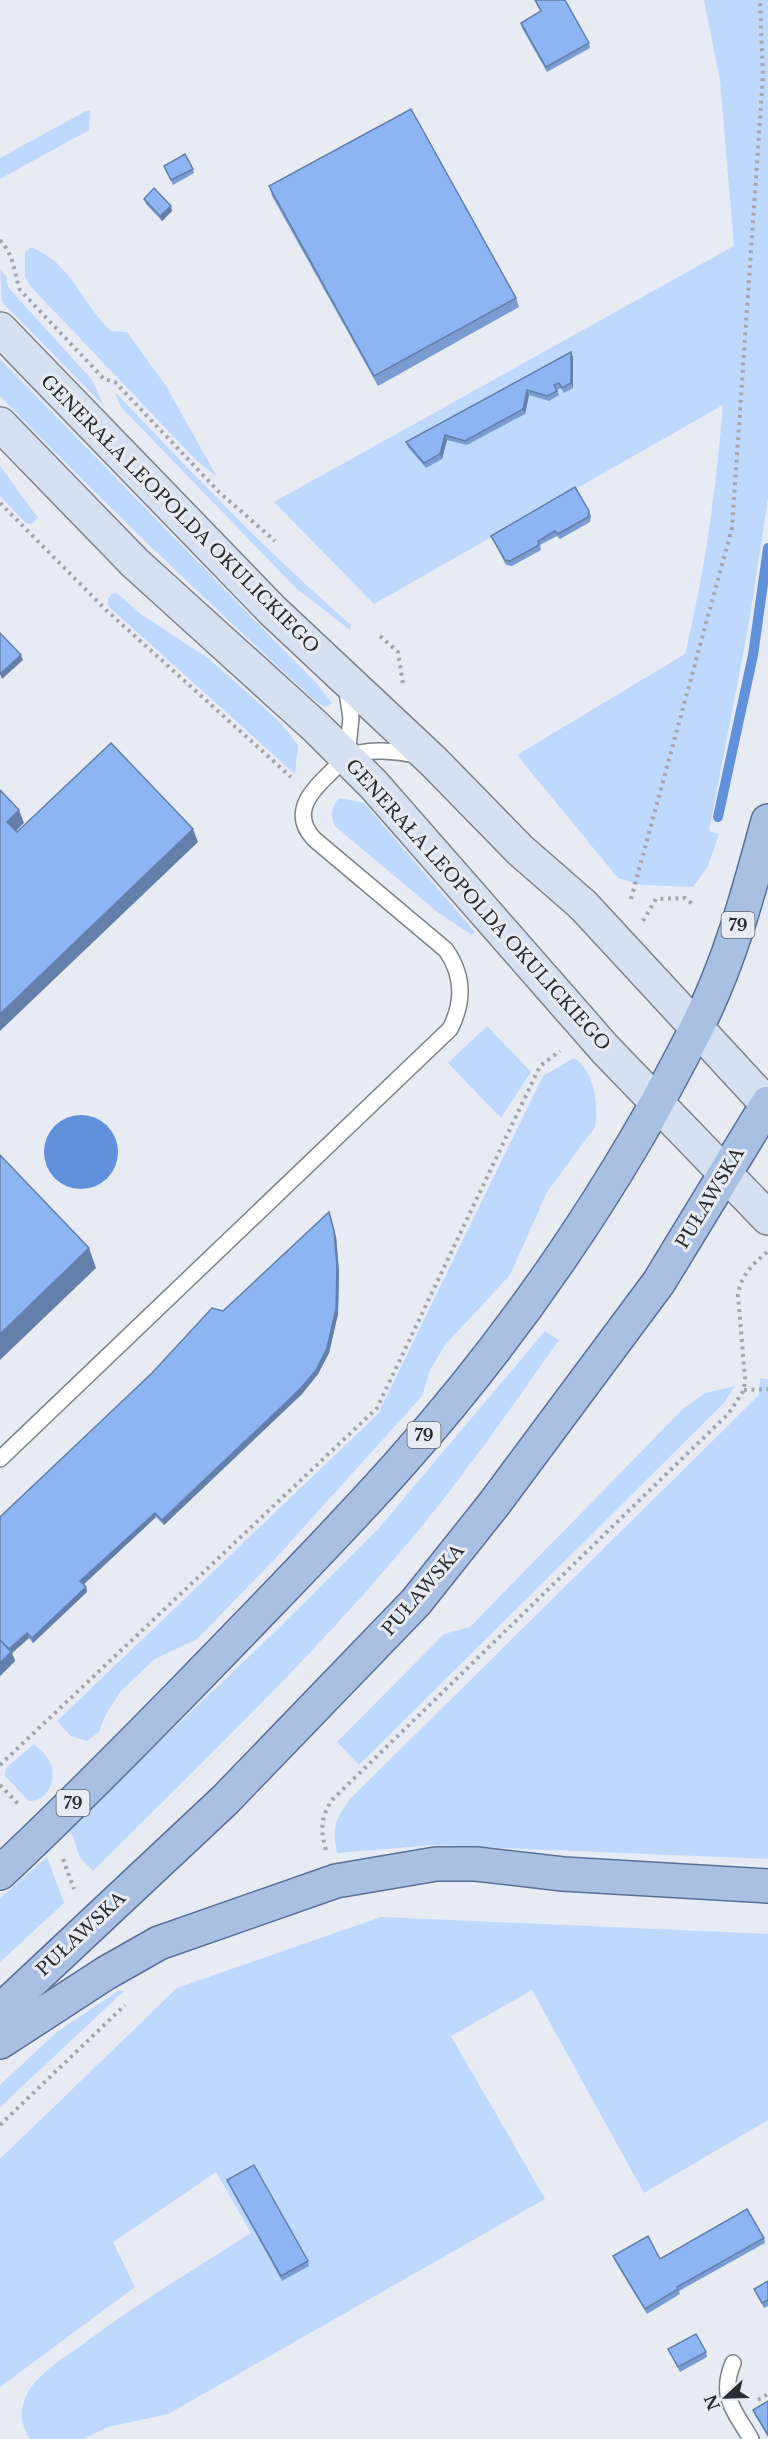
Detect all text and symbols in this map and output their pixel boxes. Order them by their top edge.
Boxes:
street label: GENERAŁA LEOPOLDA OKULICKIEGO [36,370,324,658]
street label: GENERAŁA LEOPOLDA OKULICKIEGO [341,755,615,1055]
road number: 79 [722,912,754,938]
street label: PUŁAWSKA [671,1143,749,1253]
road number: 79 [408,1422,440,1448]
street label: PUŁAWSKA [377,1539,469,1640]
road number: 79 [56,1790,90,1816]
street label: PUŁAWSKA [32,1886,131,1981]
north arrow [696,2367,756,2427]
text: N [700,2392,724,2413]

